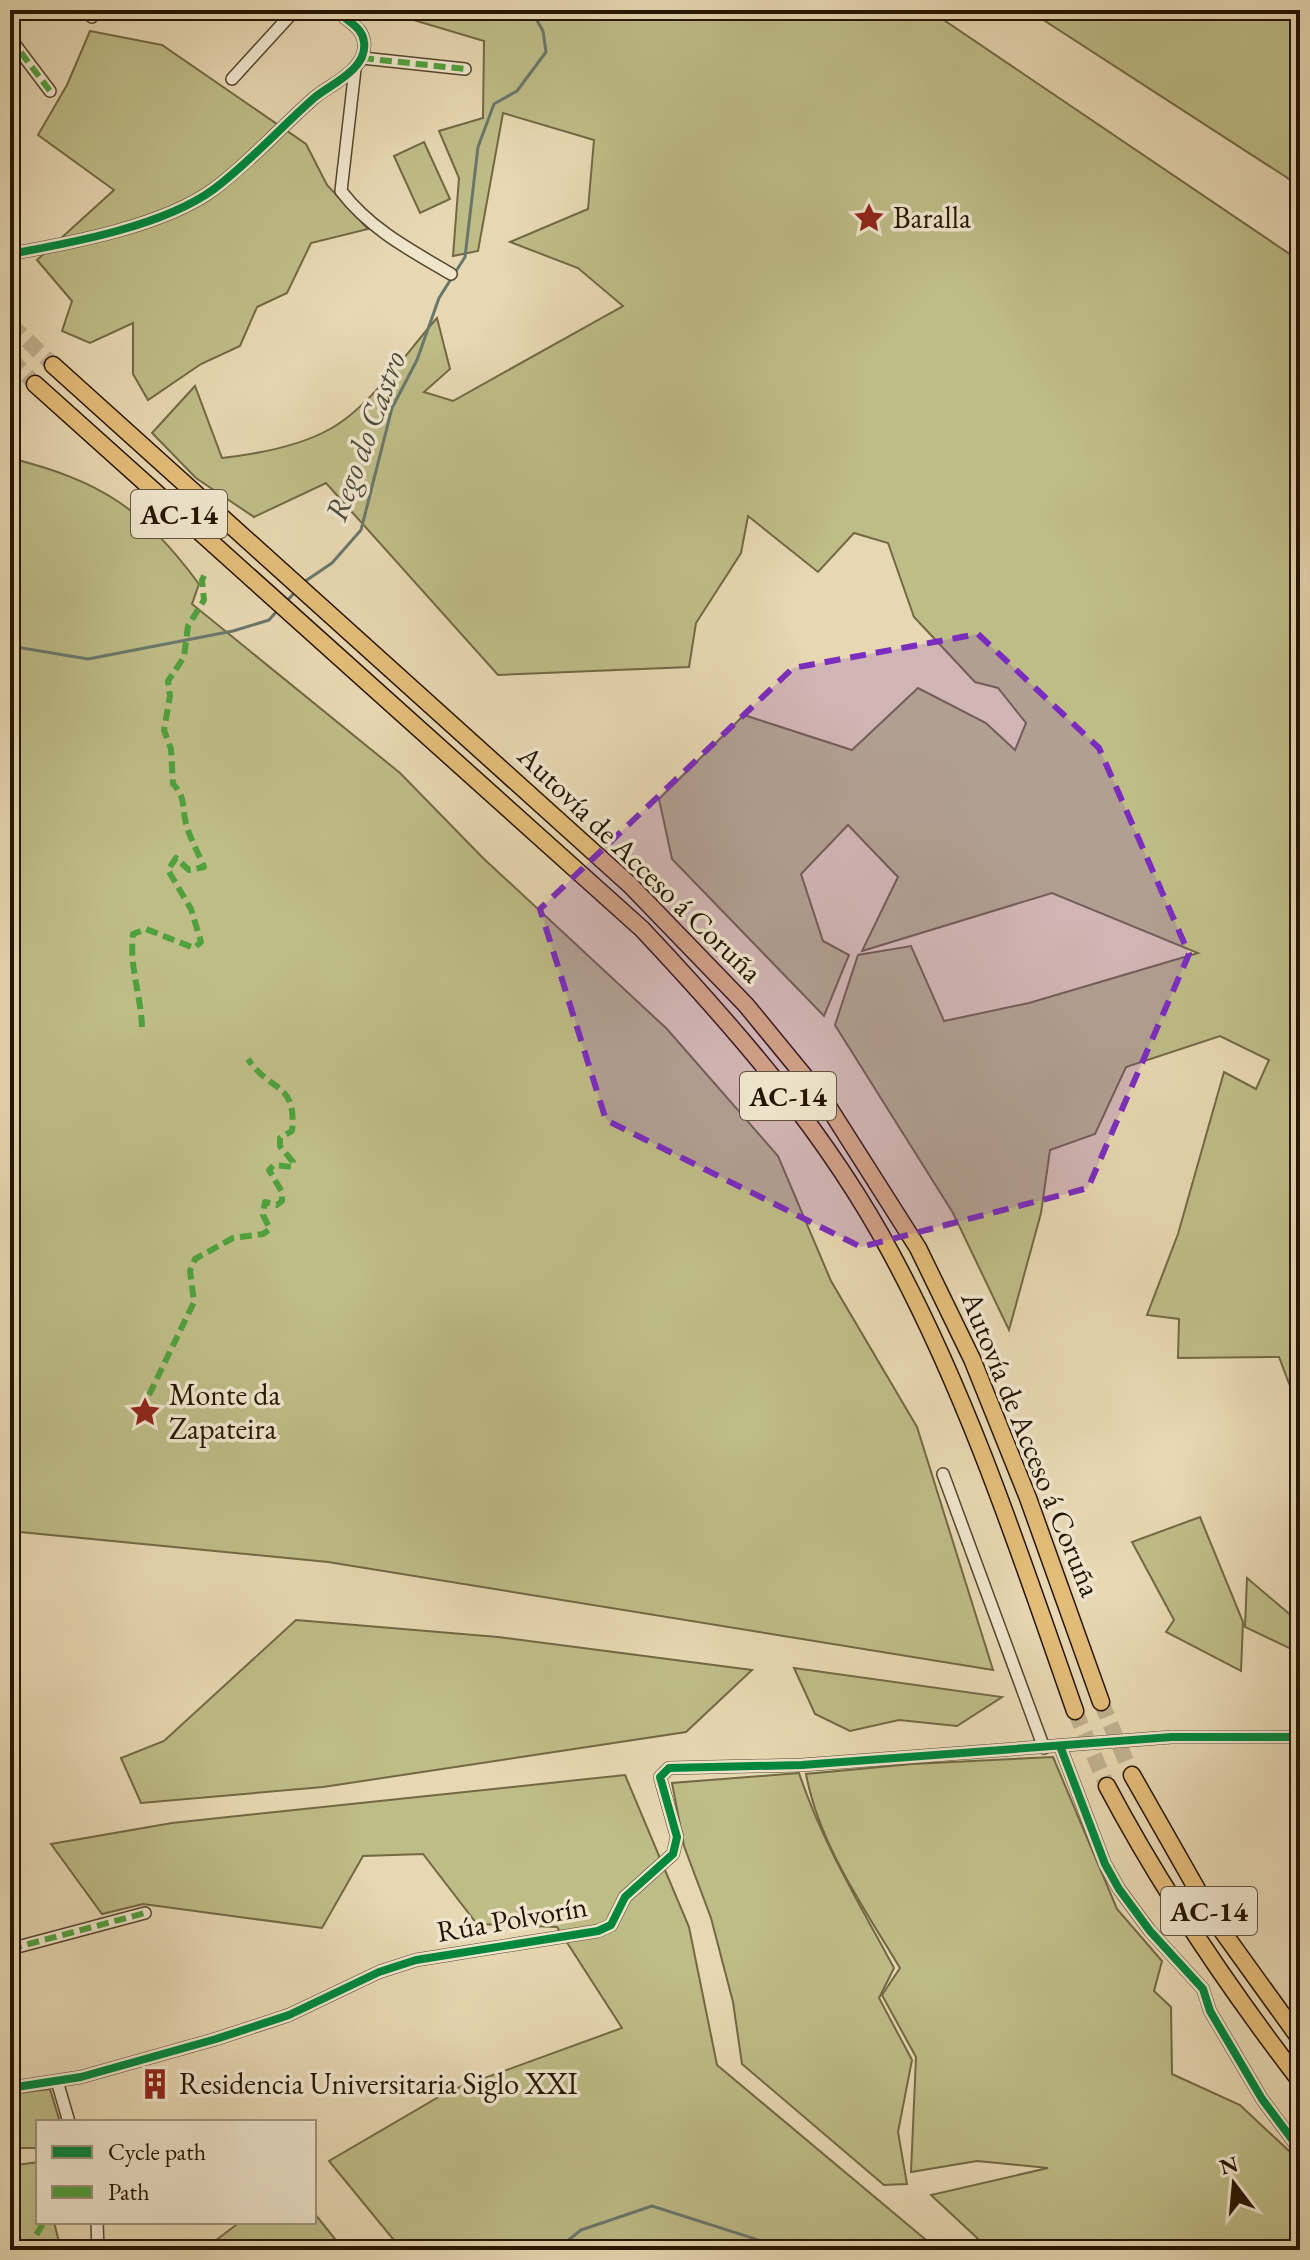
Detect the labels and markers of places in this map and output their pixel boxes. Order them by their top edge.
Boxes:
place label: Baralla [893,198,971,237]
place icon: Baralla [852,201,886,235]
place label: Monte da Zapateira [169,1375,280,1448]
place icon: Monte da Zapateira [128,1395,162,1429]
place label: Residencia Universitaria Siglo XXI [179,2064,578,2103]
building icon: Residencia Universitaria Siglo XXI [138,2067,172,2101]

